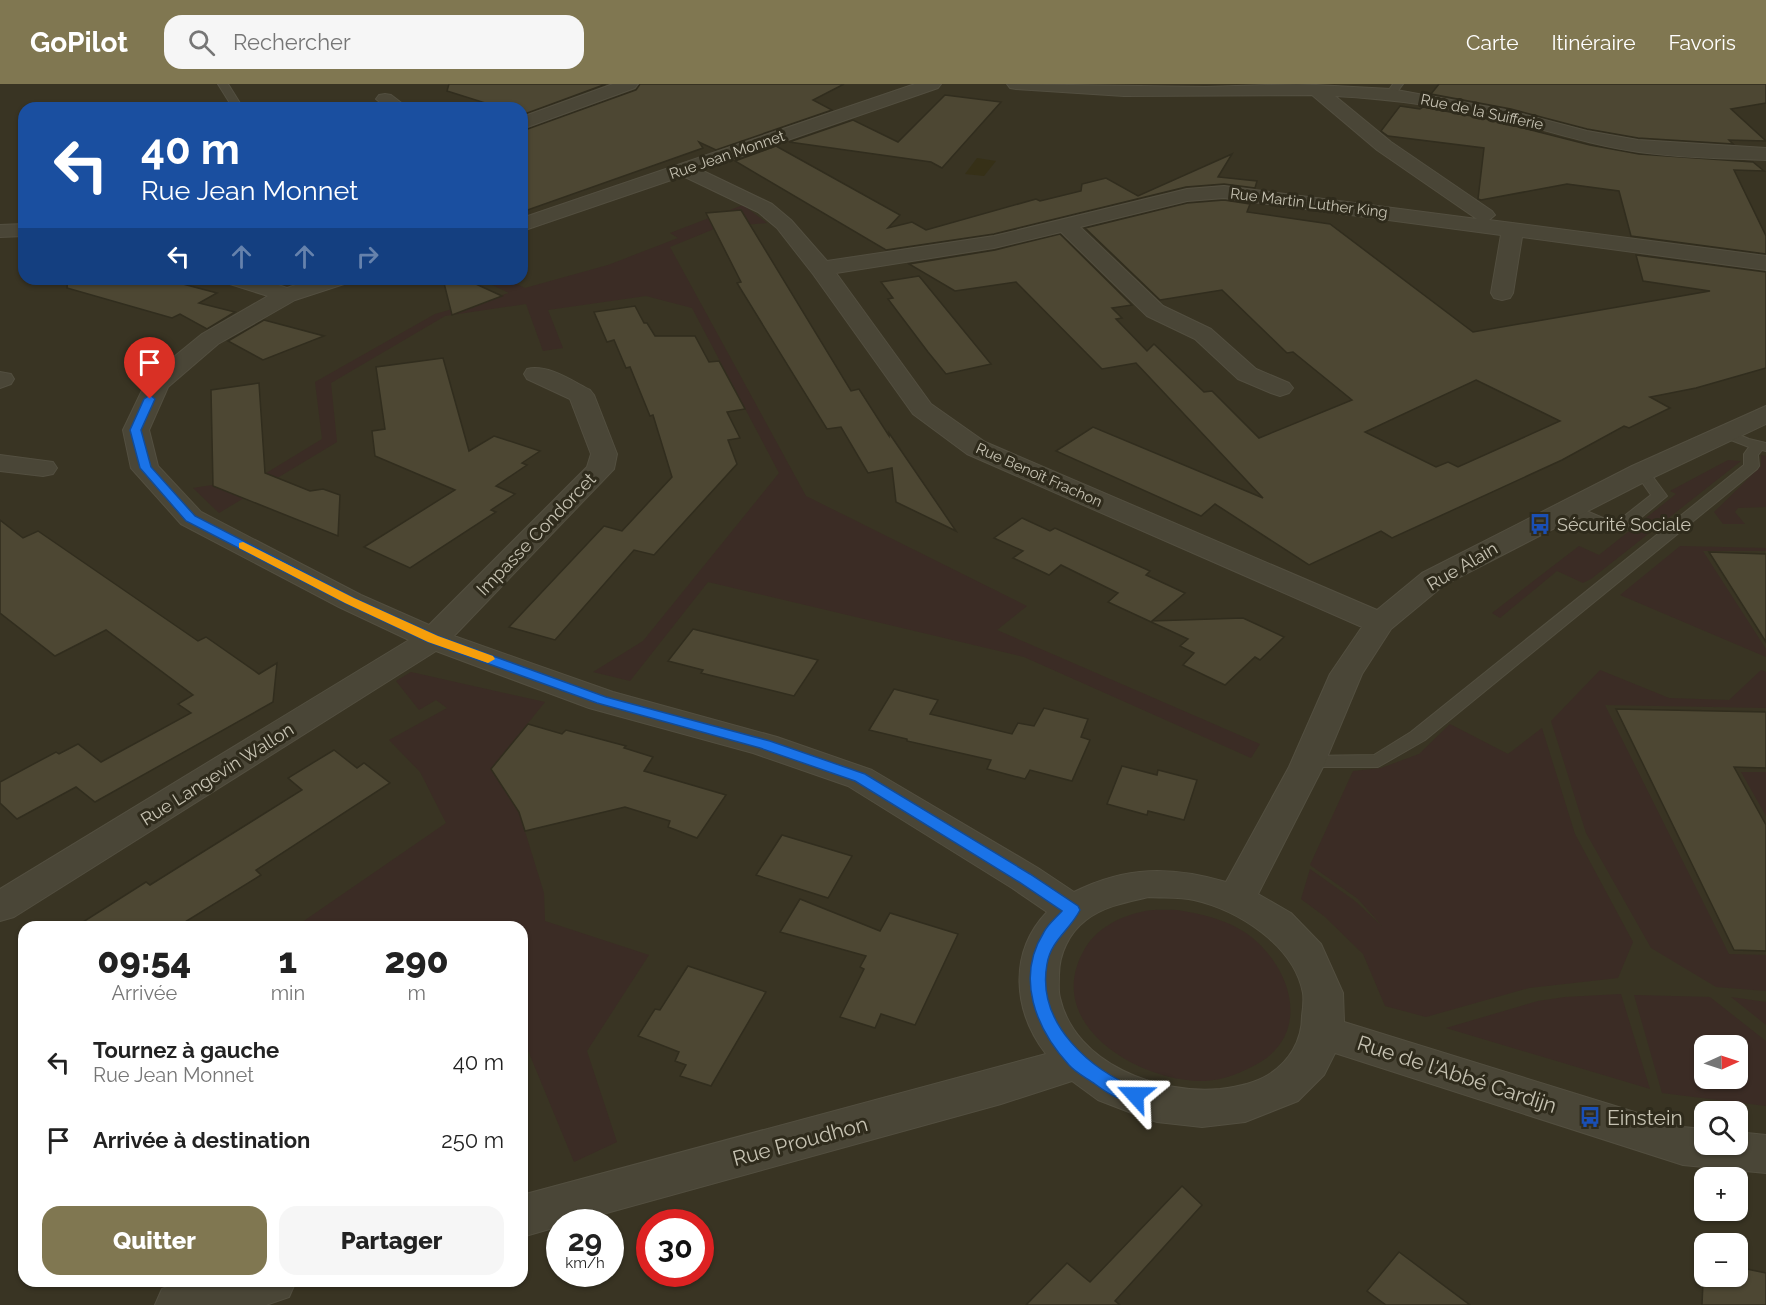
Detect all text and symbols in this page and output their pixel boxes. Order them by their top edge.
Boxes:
search box [164,15,584,69]
text: GoPilot [30,26,128,59]
icon: search [185,26,218,59]
text: Rechercher [233,29,351,55]
text: Carte [1466,30,1518,55]
text: Itinéraire [1551,30,1635,55]
text: Favoris [1668,30,1736,55]
street label: Rue de la Suifferie [1419,90,1545,134]
text: 40 m [141,125,240,174]
icon: left [42,126,120,204]
street label: Rue Jean Monnet [667,127,787,183]
text: Rue Jean Monnet [141,175,358,206]
street label: Rue Martin Luther King [1229,184,1389,222]
icon: left [162,240,195,273]
icon: ahead [225,240,258,273]
icon: ahead [288,240,321,273]
icon: right [351,240,384,273]
pin [124,337,175,399]
icon: arrive [133,346,166,379]
street label: Rue Benoît Frachon [973,439,1105,511]
street label: Impasse Condorcet [472,468,600,600]
bus stop icon: Sécurité Sociale [1528,512,1552,536]
place label: Sécurité Sociale [1557,514,1691,535]
street label: Rue Alain [1423,537,1501,595]
street label: Rue Langevin Wallon [137,718,297,830]
text: 09:54 [97,939,191,981]
text: 1 [279,939,297,981]
text: 290 [384,939,449,981]
text: Arrivée [112,981,177,1005]
text: min [271,981,305,1005]
text: m [407,981,426,1005]
street label: Rue de l'Abbé Cardijn [1354,1030,1560,1118]
north arrow [1694,1035,1748,1089]
map controls [1694,1035,1748,1287]
text: Tournez à gauche [93,1037,279,1063]
icon: left [42,1046,75,1079]
text: 40 m [453,1049,504,1075]
text: Rue Jean Monnet [93,1063,254,1087]
position arrow [1103,1063,1167,1127]
button: search [1694,1101,1748,1155]
bus stop icon: Einstein [1578,1105,1602,1129]
place label: Einstein [1607,1105,1683,1130]
street label: Rue Proudhon [730,1111,870,1171]
icon: arrive [42,1124,75,1157]
text: Arrivée à destination [93,1127,310,1153]
text: 250 m [441,1127,504,1153]
button: + [1694,1167,1748,1221]
button: Quitter [42,1206,267,1275]
button: Partager [279,1206,504,1275]
speed limit sign: 30 [636,1209,714,1287]
text: 29 [568,1223,602,1258]
button: − [1694,1233,1748,1287]
text: km/h [565,1254,605,1272]

